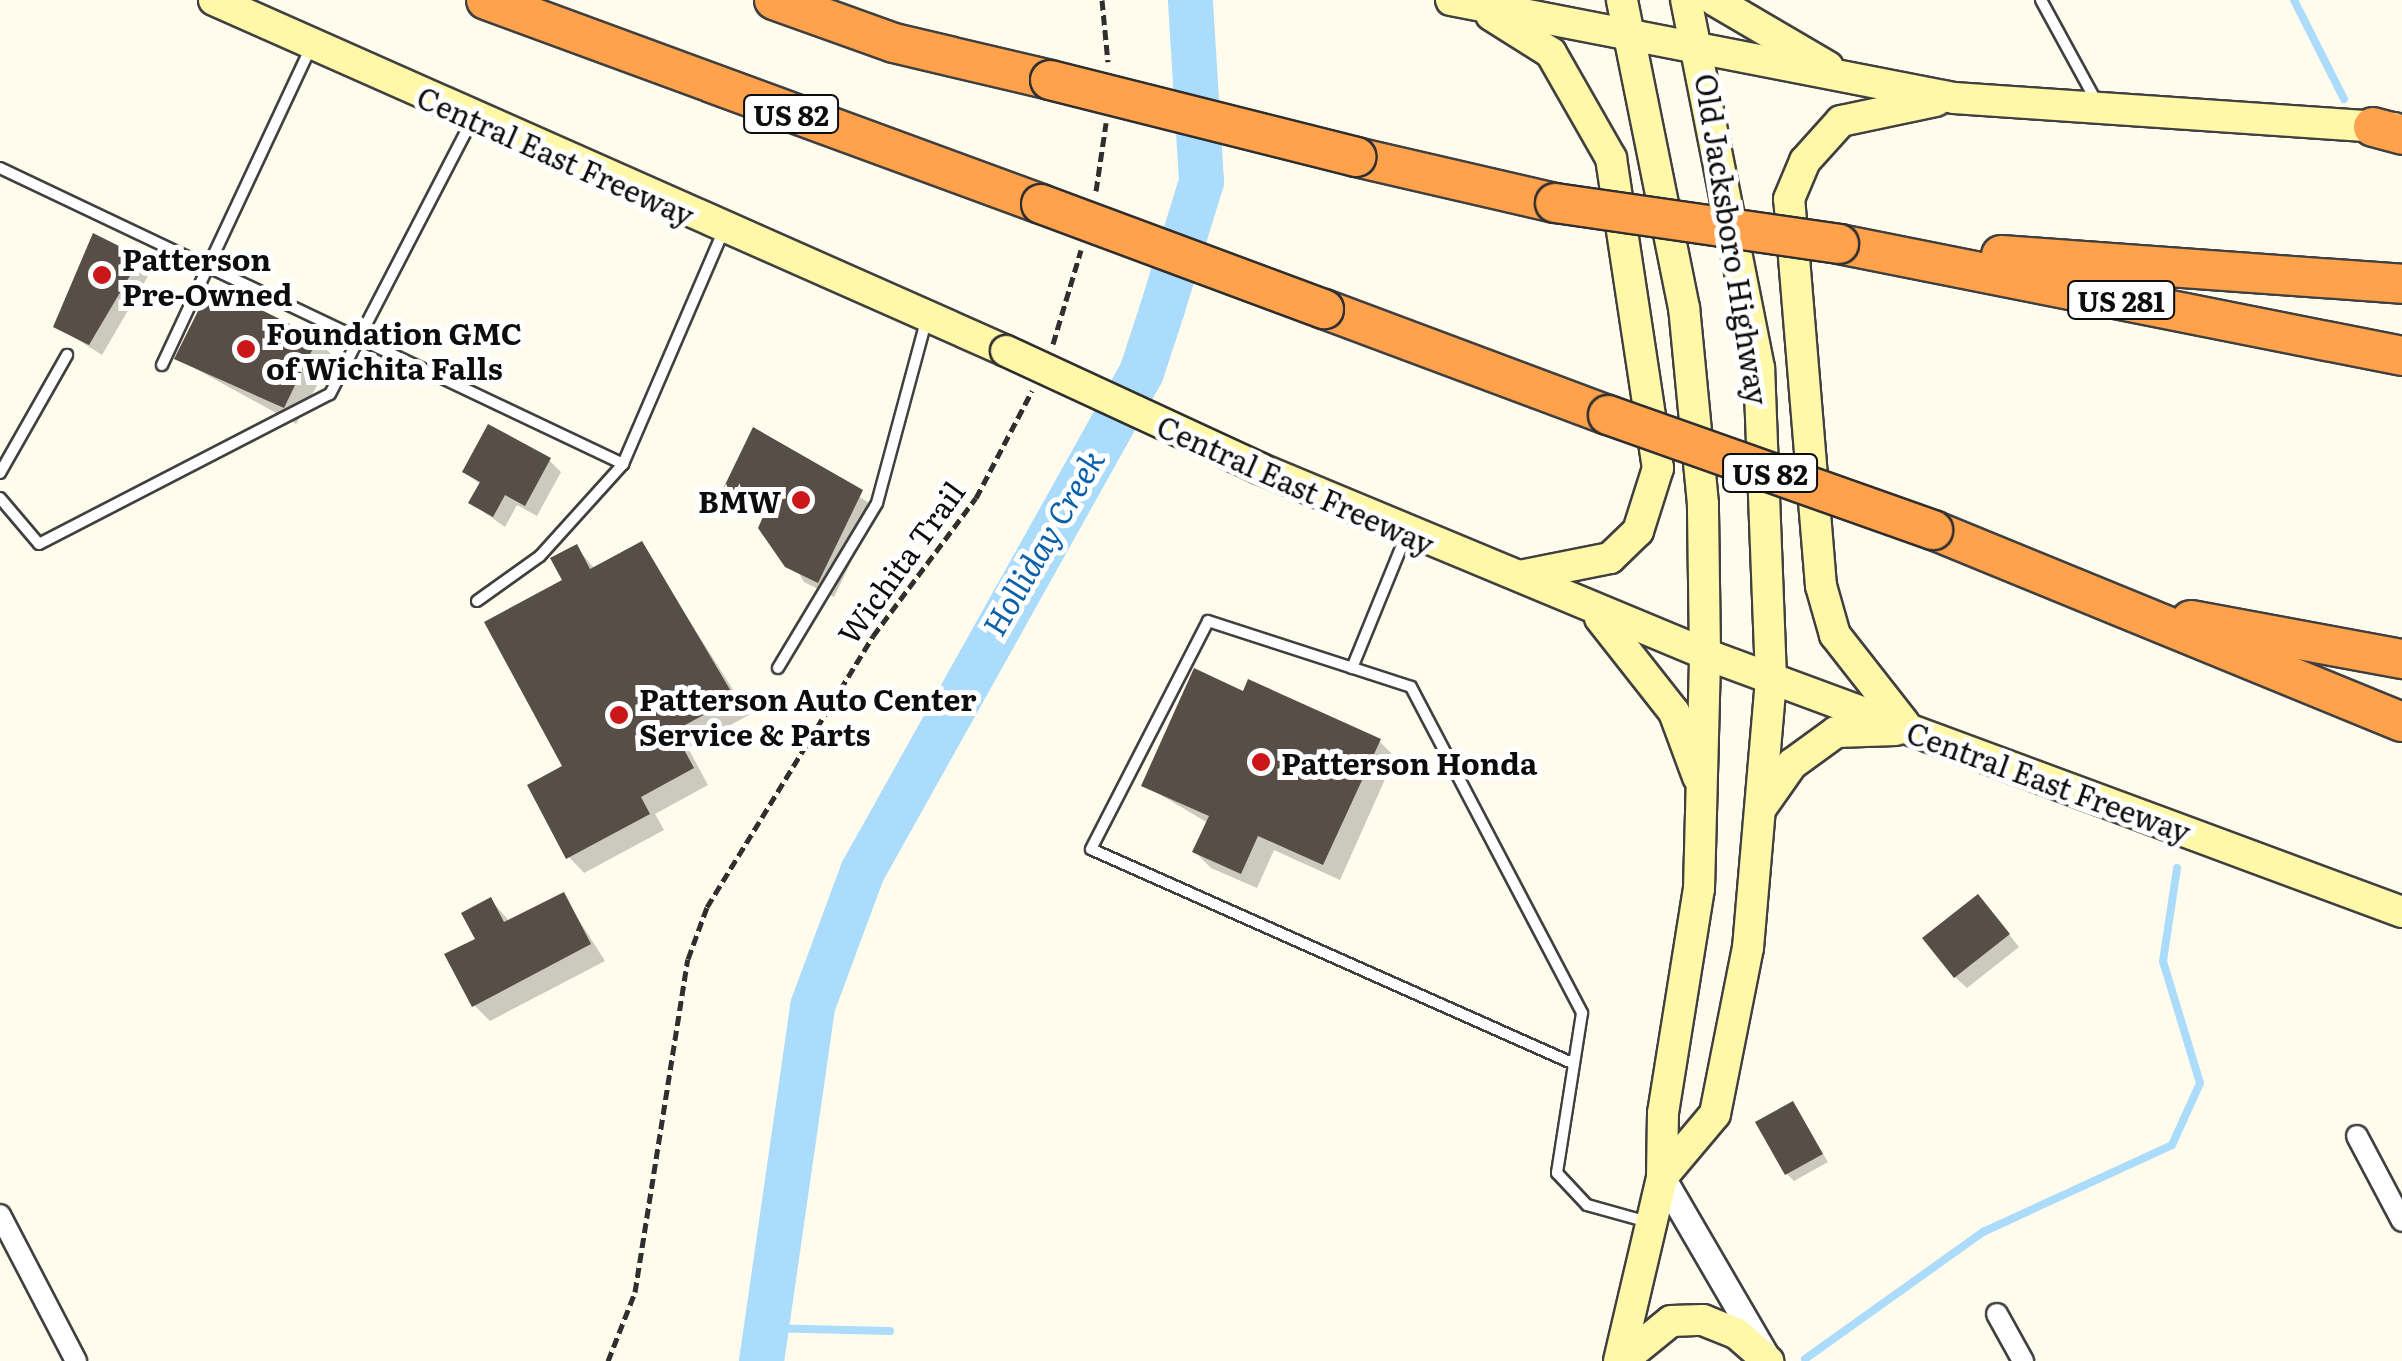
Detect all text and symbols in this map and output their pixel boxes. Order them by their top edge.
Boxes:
street label: Old Jacksboro Highway [1689,71,1777,407]
street label: Central East Freeway [412,78,700,232]
road number: US 82 [741,91,841,137]
place label: Patterson Pre-Owned [122,240,292,310]
marker: Patterson Pre-Owned [91,264,113,286]
road number: US 281 [2066,277,2176,323]
place label: Foundation GMC of Wichita Falls [266,314,522,384]
marker: Foundation GMC of Wichita Falls [235,338,257,360]
street label: Central East Freeway [1152,407,1440,561]
water label: Holliday Creek [973,442,1111,642]
road number: US 82 [1720,450,1820,496]
street label: Wichita Trail [829,474,971,650]
place label: BMW [698,482,781,518]
marker: BMW [790,489,812,511]
place label: Patterson Auto Center Service & Parts [639,680,976,750]
marker: Patterson Auto Center Service & Parts [608,704,630,726]
street label: Central East Freeway [1902,713,2196,849]
place label: Patterson Honda [1281,744,1537,780]
marker: Patterson Honda [1250,751,1272,773]

